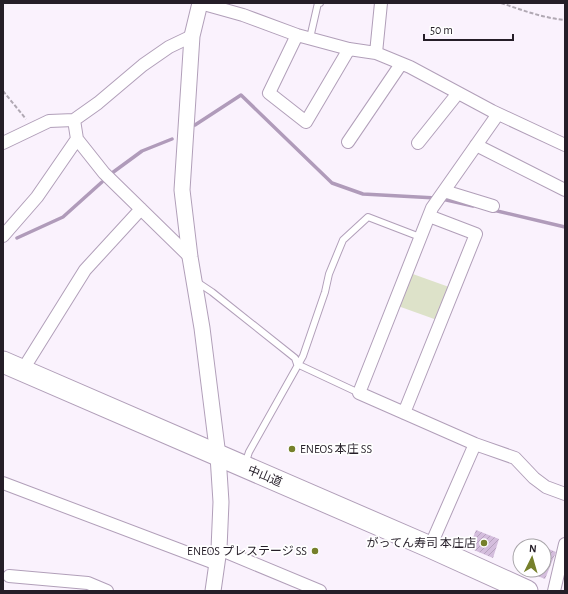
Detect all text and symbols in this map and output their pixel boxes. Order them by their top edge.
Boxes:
scale bar [424,16,513,42]
text: 50 m [430,24,453,36]
place label: ENEOS 本庄 SS [300,443,372,455]
marker: ENEOS 本庄 SS [287,444,297,454]
street label: 中山道 [246,463,284,489]
place label: がってん寿司 本庄店 [367,536,476,549]
marker: がってん寿司 本庄店 [479,538,489,548]
north arrow [512,538,552,578]
text: N [529,543,537,554]
place label: ENEOS プレステージ SS [187,545,307,557]
marker: ENEOS プレステージ SS [310,546,320,556]

